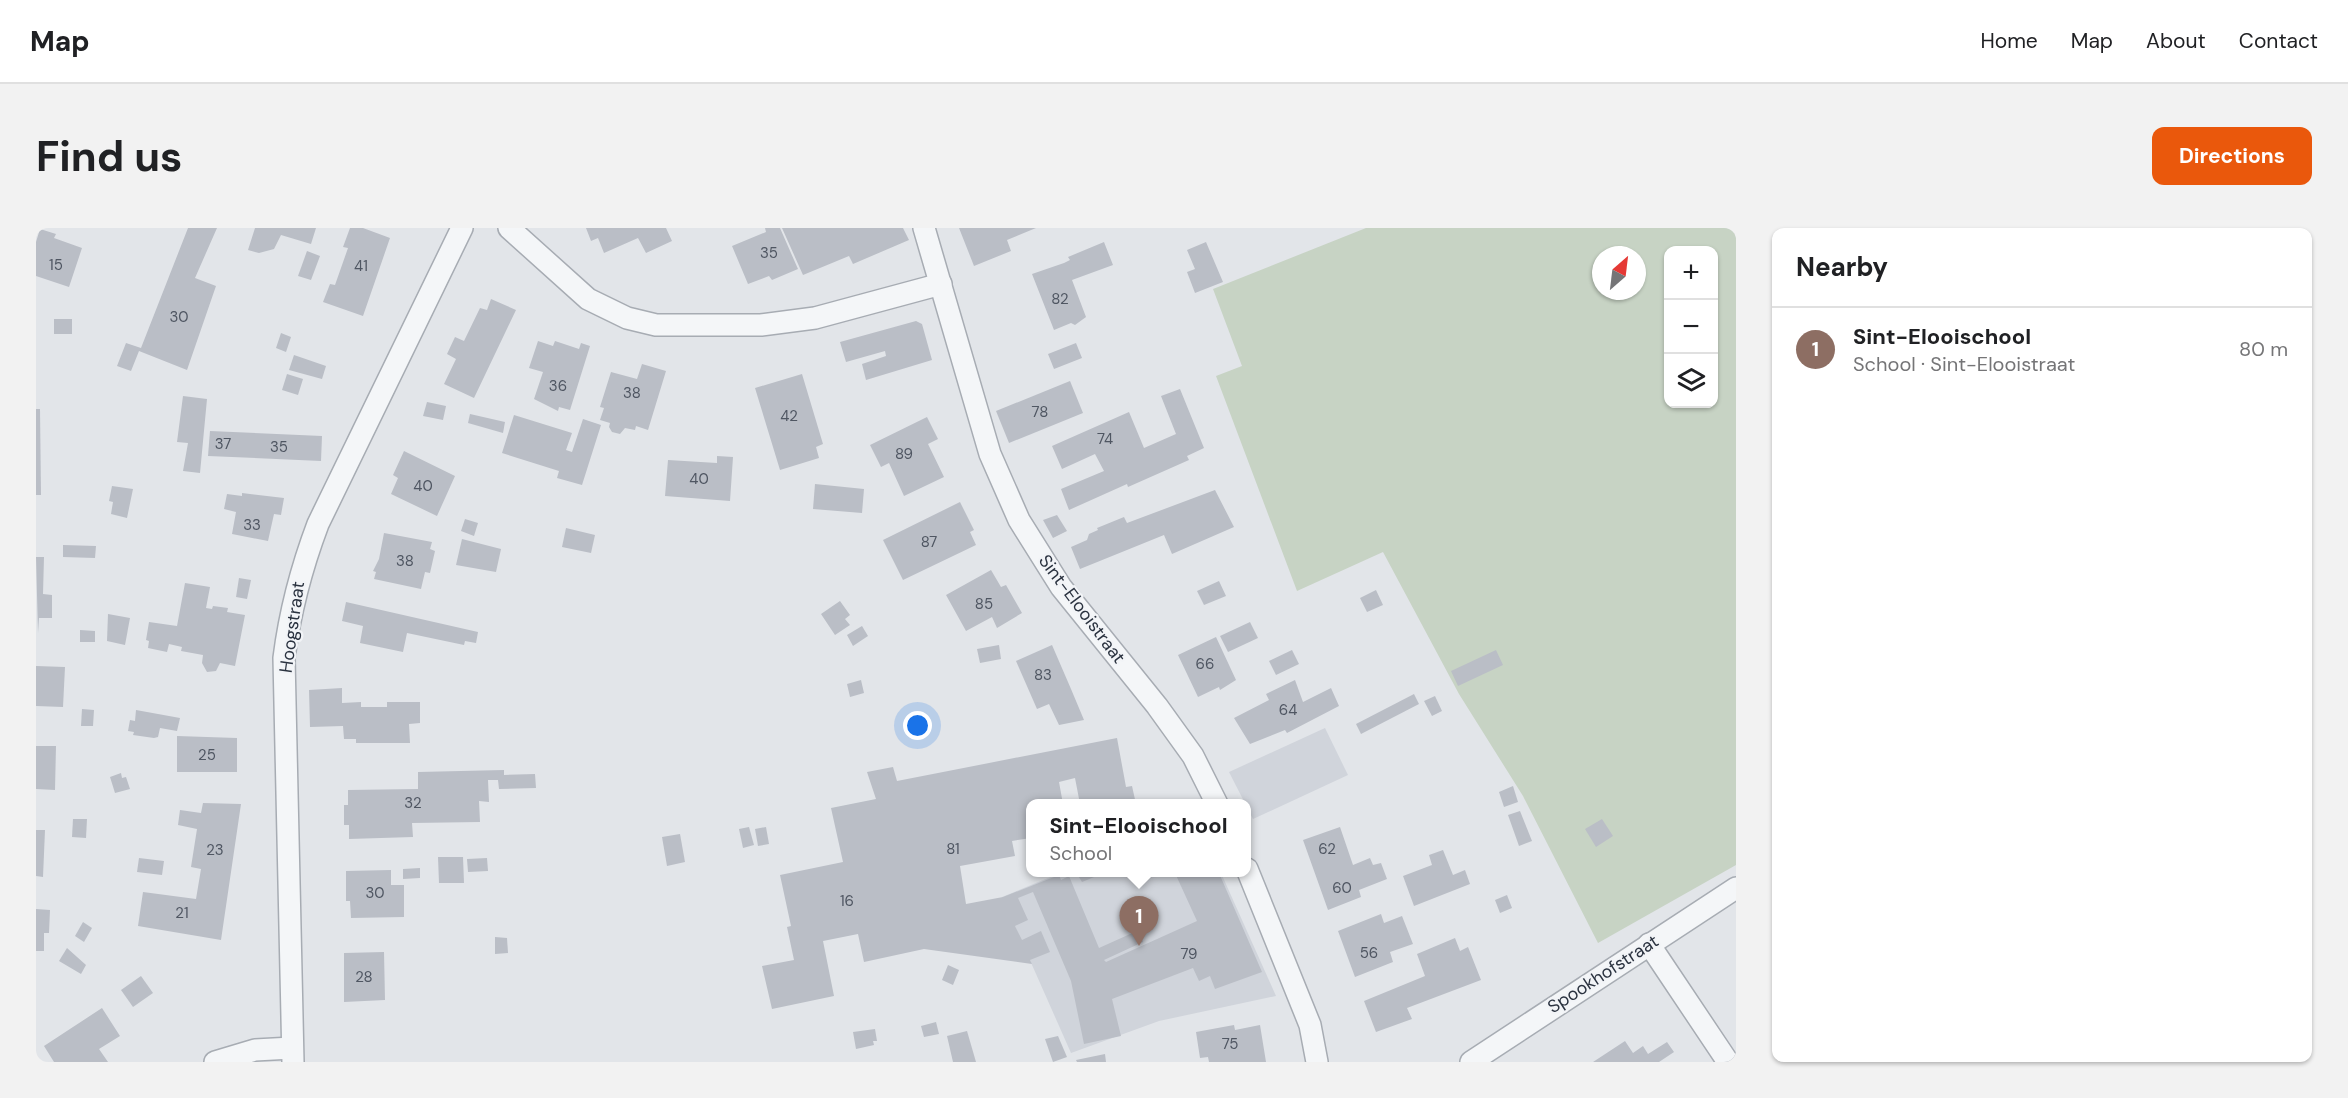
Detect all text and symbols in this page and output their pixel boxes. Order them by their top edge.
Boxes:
text: Map [30,23,90,60]
text: Home [1980,27,2038,55]
text: Map [2071,27,2113,55]
text: About [2146,27,2206,55]
text: Contact [2239,27,2318,55]
button: Directions [2152,127,2312,185]
text: Find us [36,129,182,184]
house number: 35 [760,243,778,263]
north arrow [1592,246,1646,300]
map controls [1664,246,1718,408]
button: + [1664,246,1718,300]
text: Nearby [1796,250,1888,284]
house number: 15 [49,255,63,275]
house number: 41 [354,256,368,276]
house number: 82 [1051,289,1069,309]
button: − [1664,300,1718,354]
house number: 30 [169,307,189,327]
text: Sint-Elooischool [1853,322,2031,351]
text: 1 [1812,336,1819,362]
text: 80 m [2239,336,2288,362]
text: School · Sint-Elooistraat [1853,351,2075,377]
button: layers [1664,354,1718,408]
house number: 36 [549,376,567,396]
house number: 38 [623,383,641,403]
house number: 78 [1032,402,1048,422]
house number: 42 [780,406,798,426]
house number: 74 [1097,429,1113,449]
house number: 37 [215,434,231,454]
house number: 35 [270,437,288,457]
house number: 89 [895,444,913,464]
house number: 40 [689,469,709,489]
house number: 40 [413,476,433,496]
house number: 33 [243,515,261,535]
house number: 87 [921,532,937,552]
street label: Sint-Elooistraat [1033,550,1131,668]
house number: 38 [396,551,414,571]
street label: Hoogstraat [274,580,310,674]
house number: 85 [975,594,993,614]
house number: 66 [1196,654,1214,674]
house number: 83 [1034,665,1052,685]
house number: 64 [1279,700,1297,720]
your location [903,711,932,740]
house number: 25 [198,745,216,765]
house number: 32 [404,793,422,813]
popup [1026,799,1251,877]
text: Sint-Elooischool [1049,811,1228,840]
house number: 81 [946,839,960,859]
house number: 62 [1318,839,1336,859]
house number: 23 [206,840,224,860]
text: School [1049,840,1112,866]
house number: 60 [1332,878,1352,898]
house number: 30 [365,883,385,903]
house number: 16 [840,891,854,911]
pin: 1 [1120,896,1158,946]
house number: 21 [175,903,189,923]
street label: Spookhofstraat [1543,929,1663,1019]
house number: 56 [1360,943,1378,963]
house number: 79 [1180,944,1198,964]
house number: 28 [355,967,373,987]
house number: 75 [1222,1034,1238,1054]

